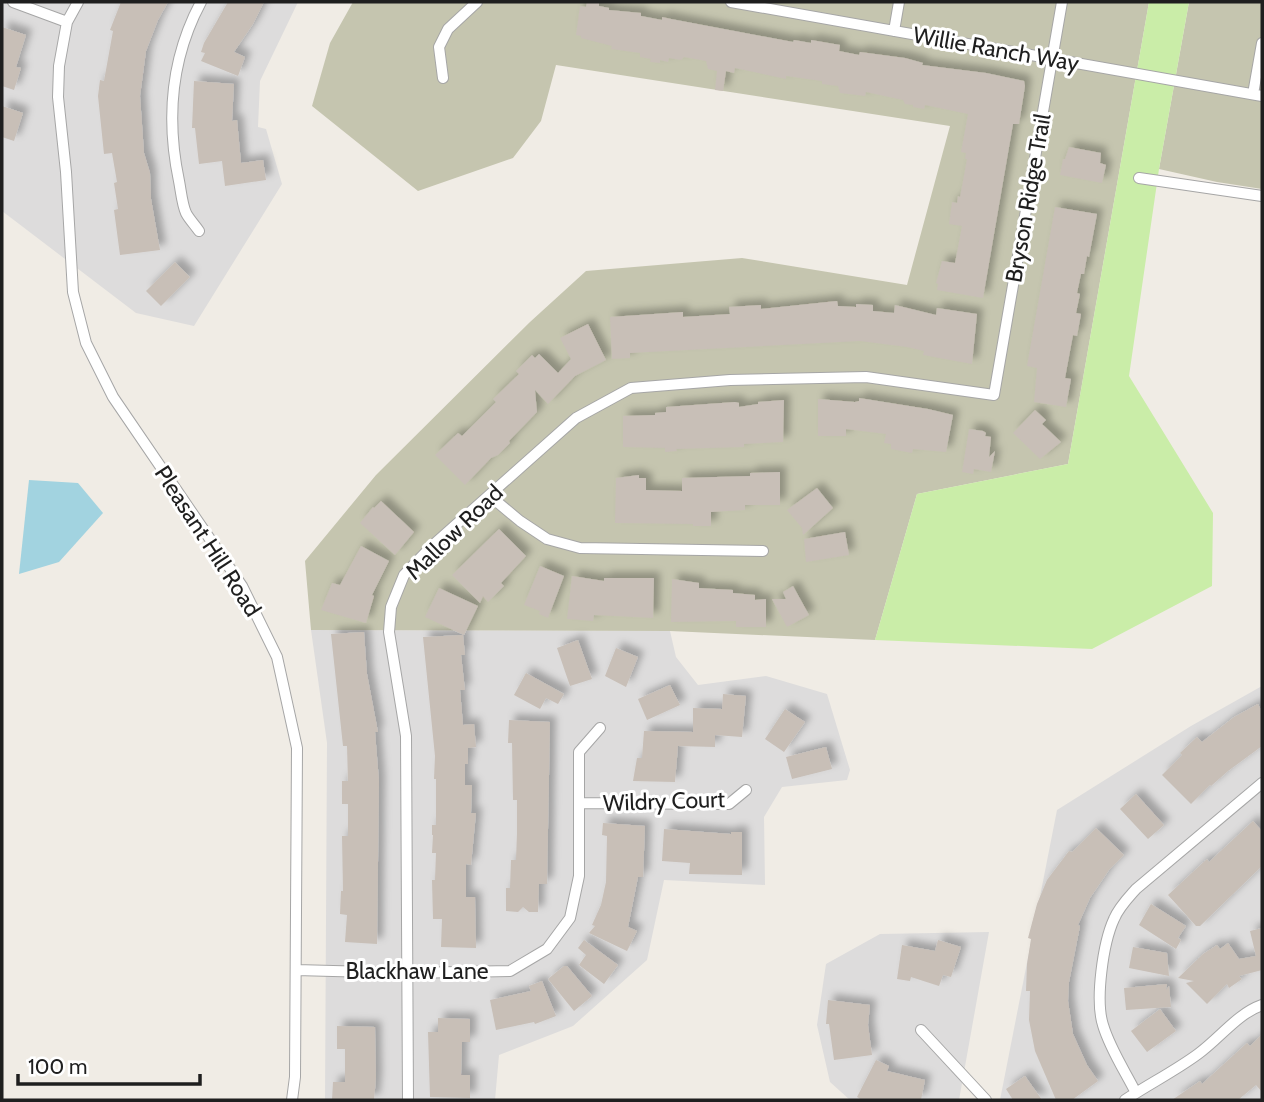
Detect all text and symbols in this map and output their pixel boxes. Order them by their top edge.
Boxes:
street label: Willie Ranch Way [911,21,1082,77]
street label: Bryson Ridge Trail [999,111,1057,285]
street label: Pleasant Hill Road [149,460,267,622]
street label: Mallow Road [399,479,509,585]
street label: Wildry Court [602,785,726,817]
street label: Blackhaw Lane [345,957,489,985]
scale bar [18,1042,200,1086]
text: 100 m [28,1054,87,1079]

